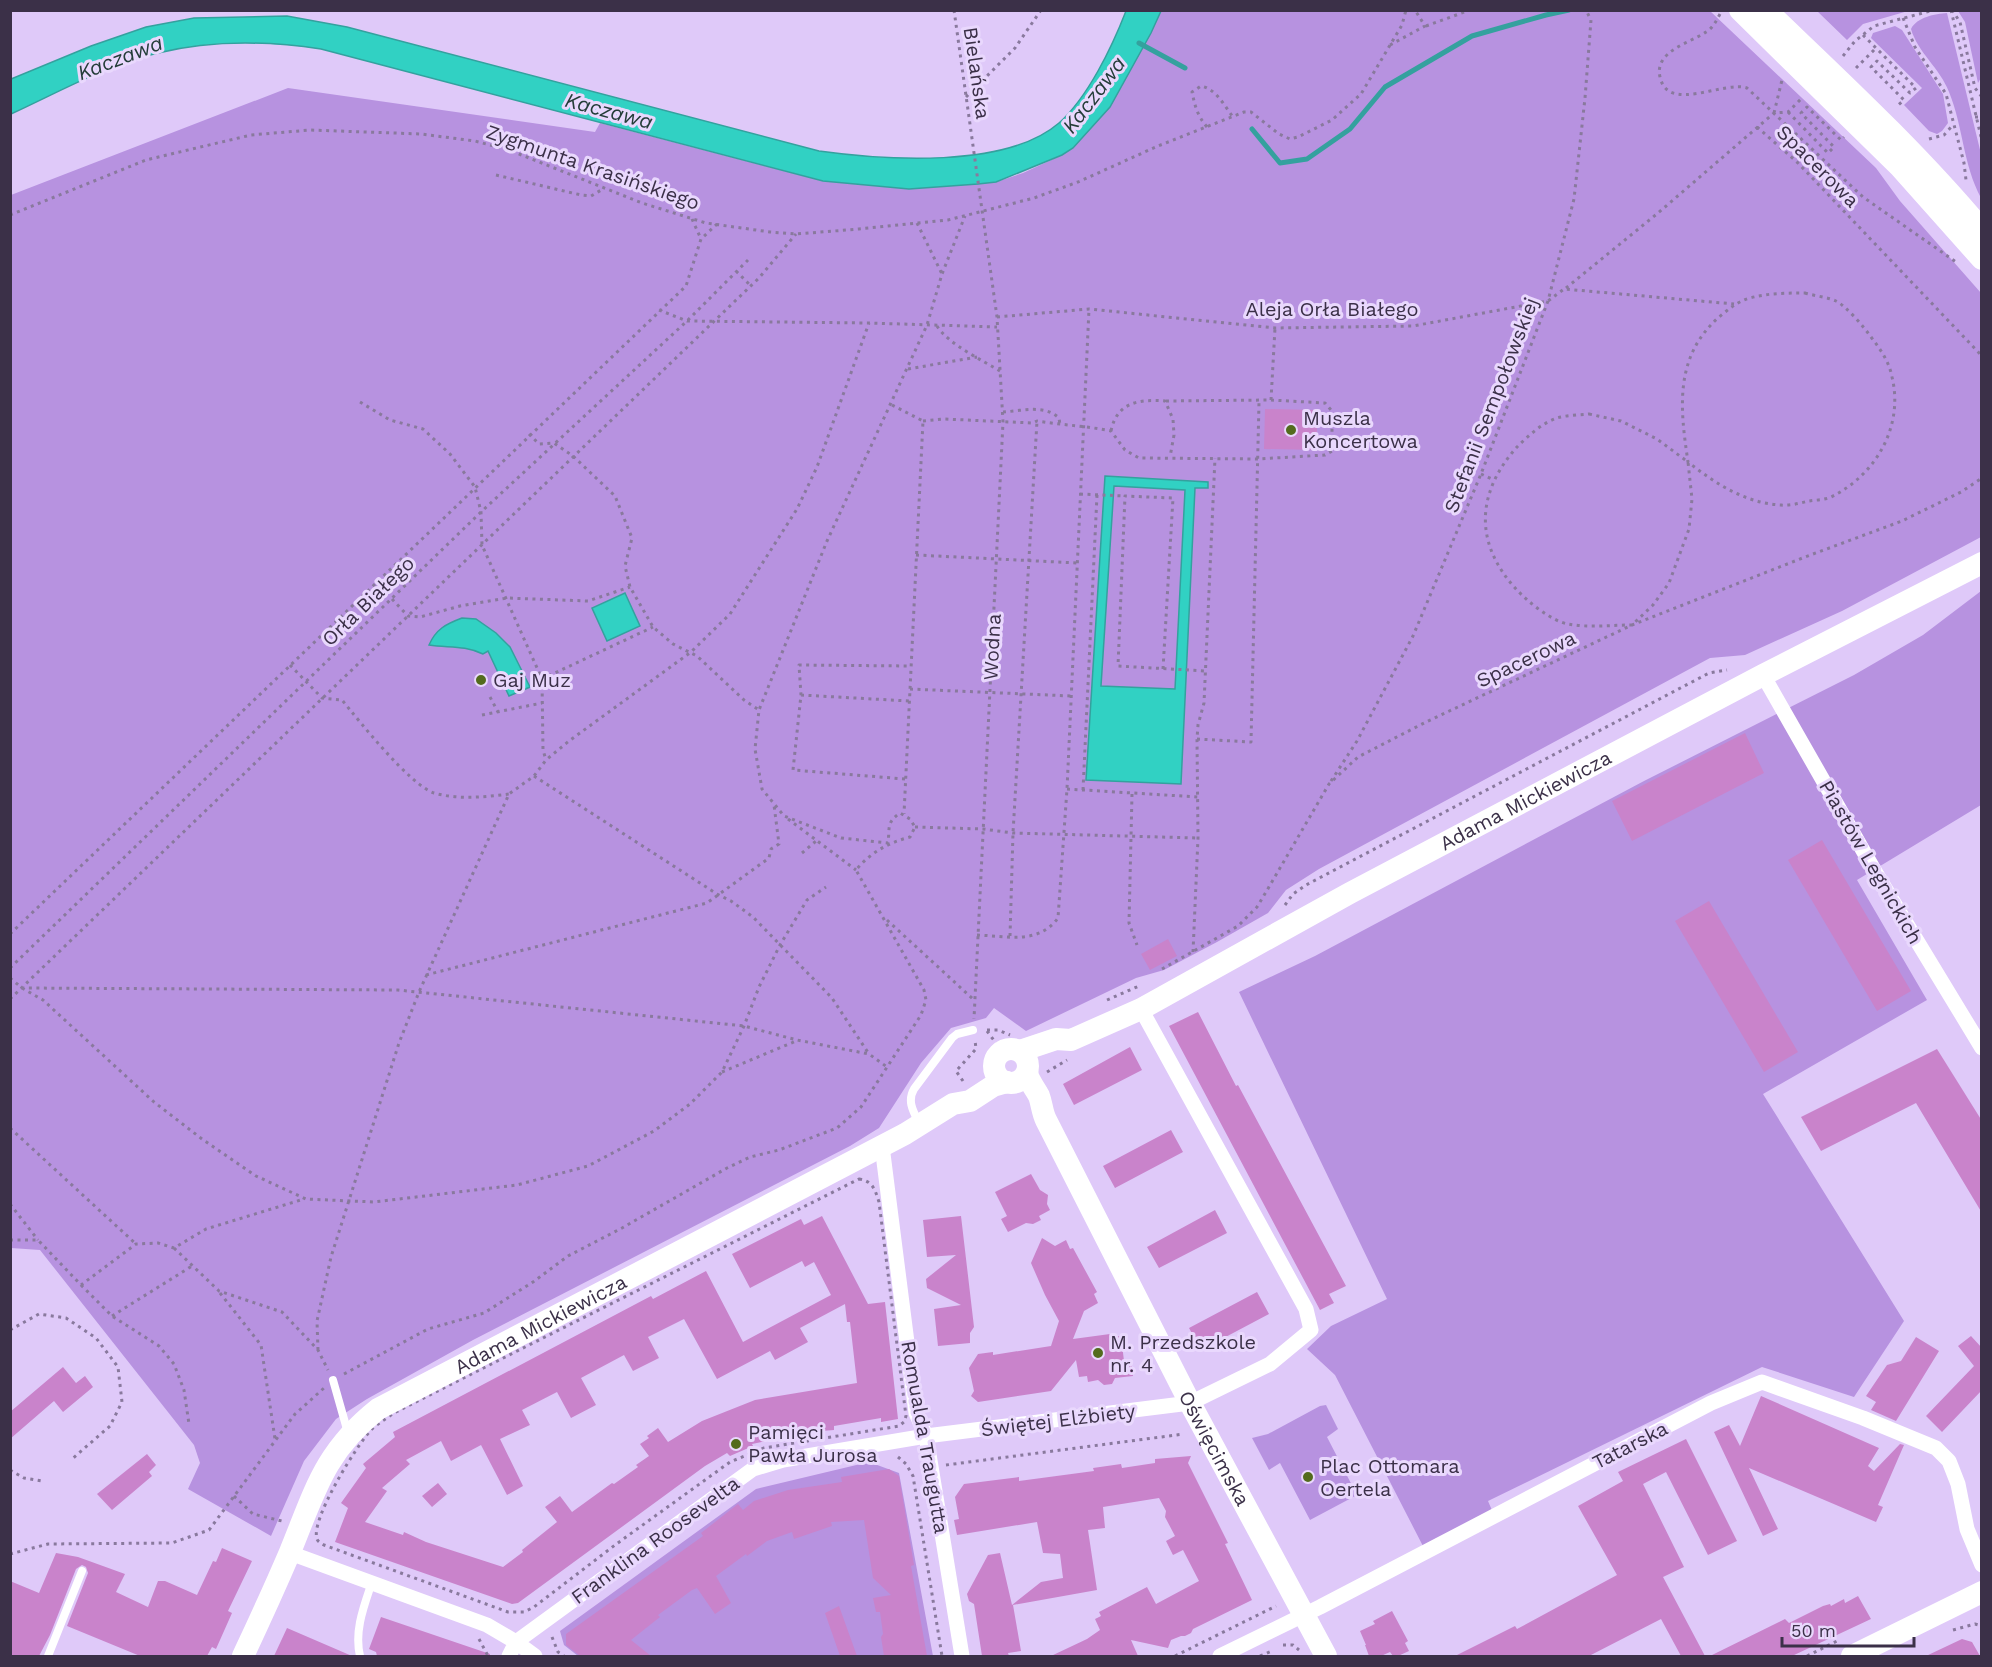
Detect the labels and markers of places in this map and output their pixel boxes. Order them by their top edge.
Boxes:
place label: Muszla Koncertowa [1303,406,1418,453]
marker: Muszla Koncertowa [1284,423,1298,437]
place label: Gaj Muz [493,668,571,692]
marker: Gaj Muz [474,673,488,687]
place label: M. Przedszkole nr. 4 [1110,1330,1256,1377]
marker: M. Przedszkole nr. 4 [1091,1346,1105,1360]
place label: Pamięci Pawła Jurosa [748,1420,878,1467]
marker: Pamięci Pawła Jurosa [729,1437,743,1451]
place label: Plac Ottomara Oertela [1320,1454,1460,1501]
marker: Plac Ottomara Oertela [1301,1470,1315,1484]

